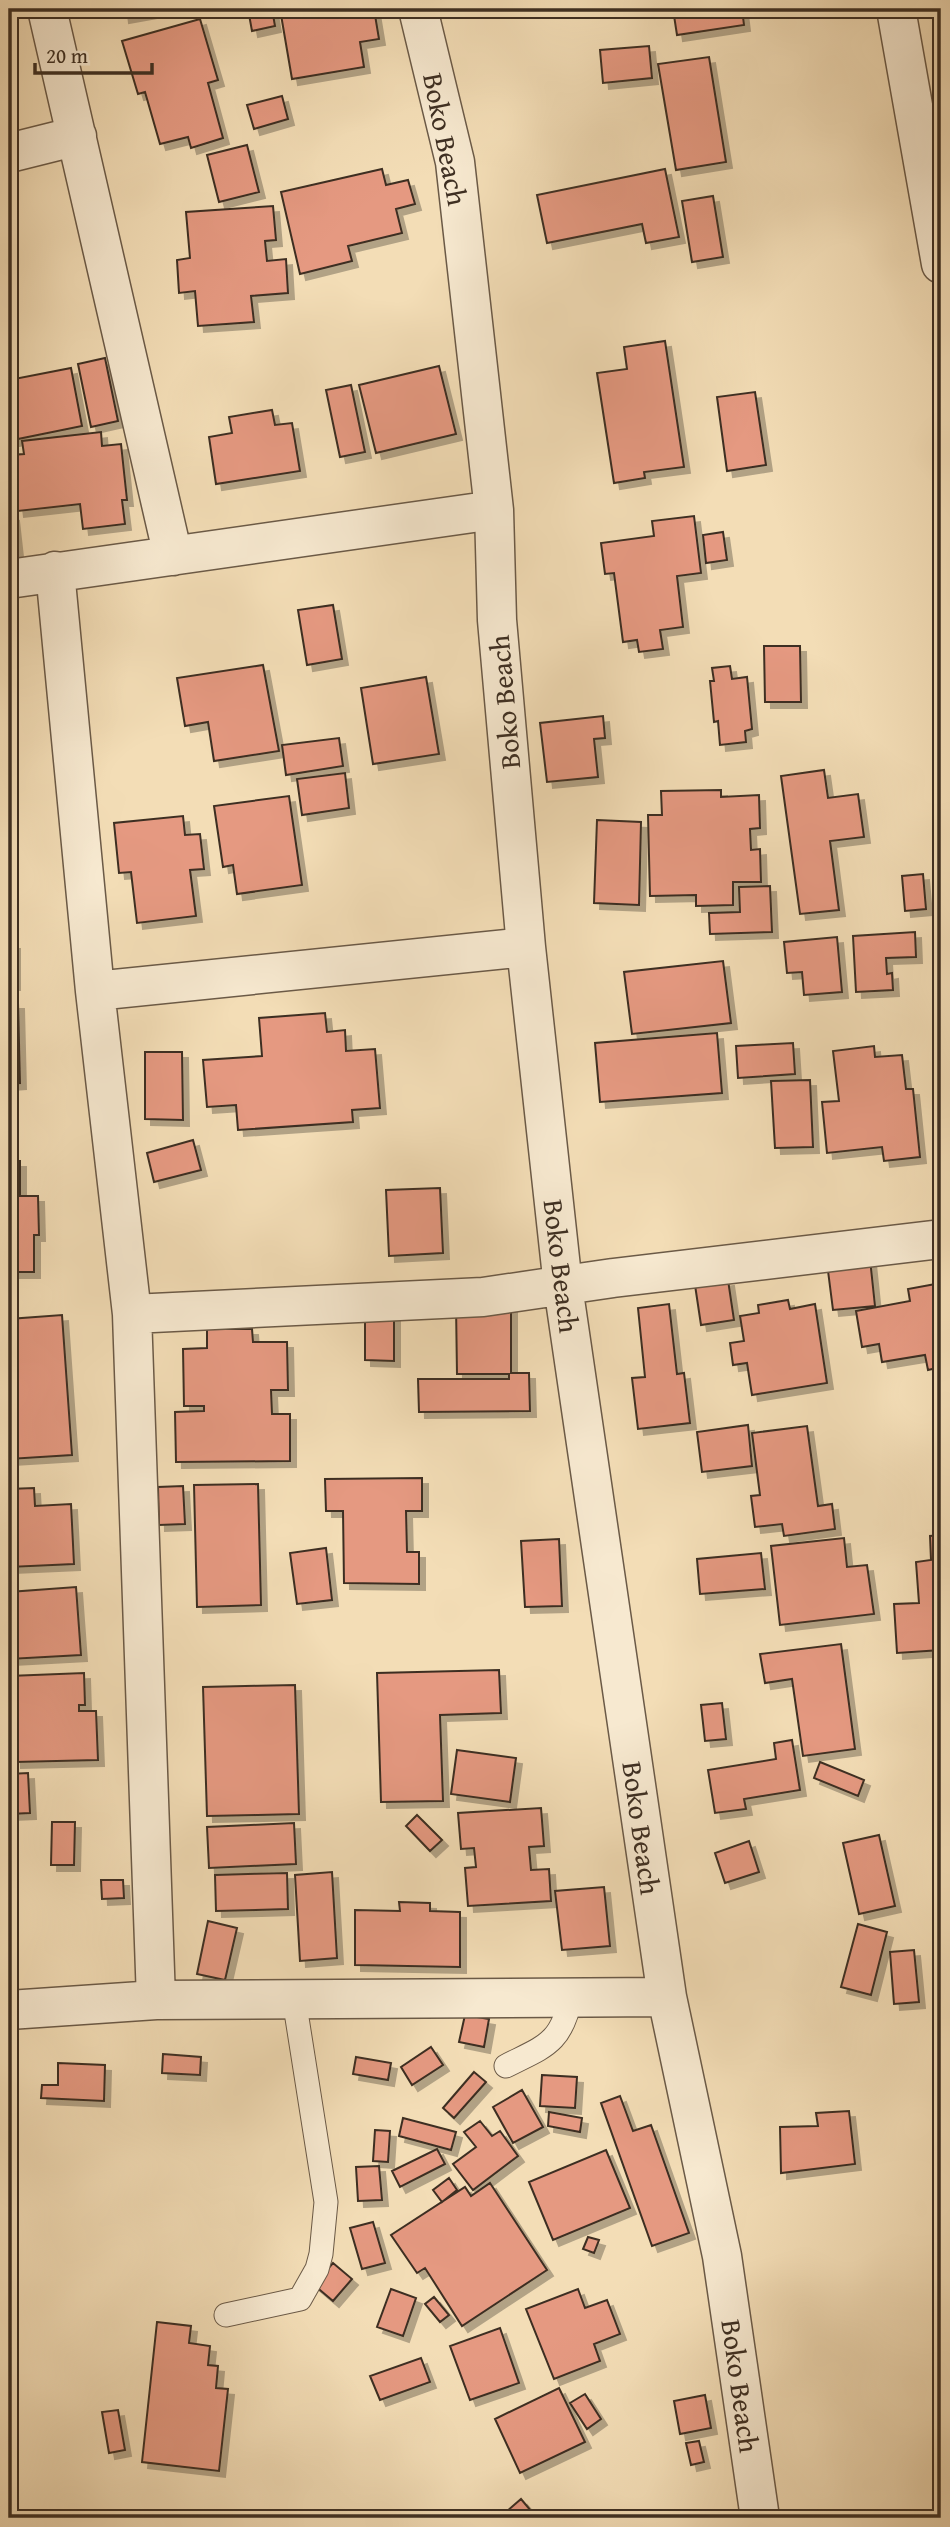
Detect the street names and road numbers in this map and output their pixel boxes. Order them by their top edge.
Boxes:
street label: Boko Beach [413,69,479,209]
street label: Boko Beach [478,633,530,771]
street label: Boko Beach [533,1197,591,1335]
street label: Boko Beach [612,1759,672,1898]
street label: Boko Beach [711,2317,771,2456]

